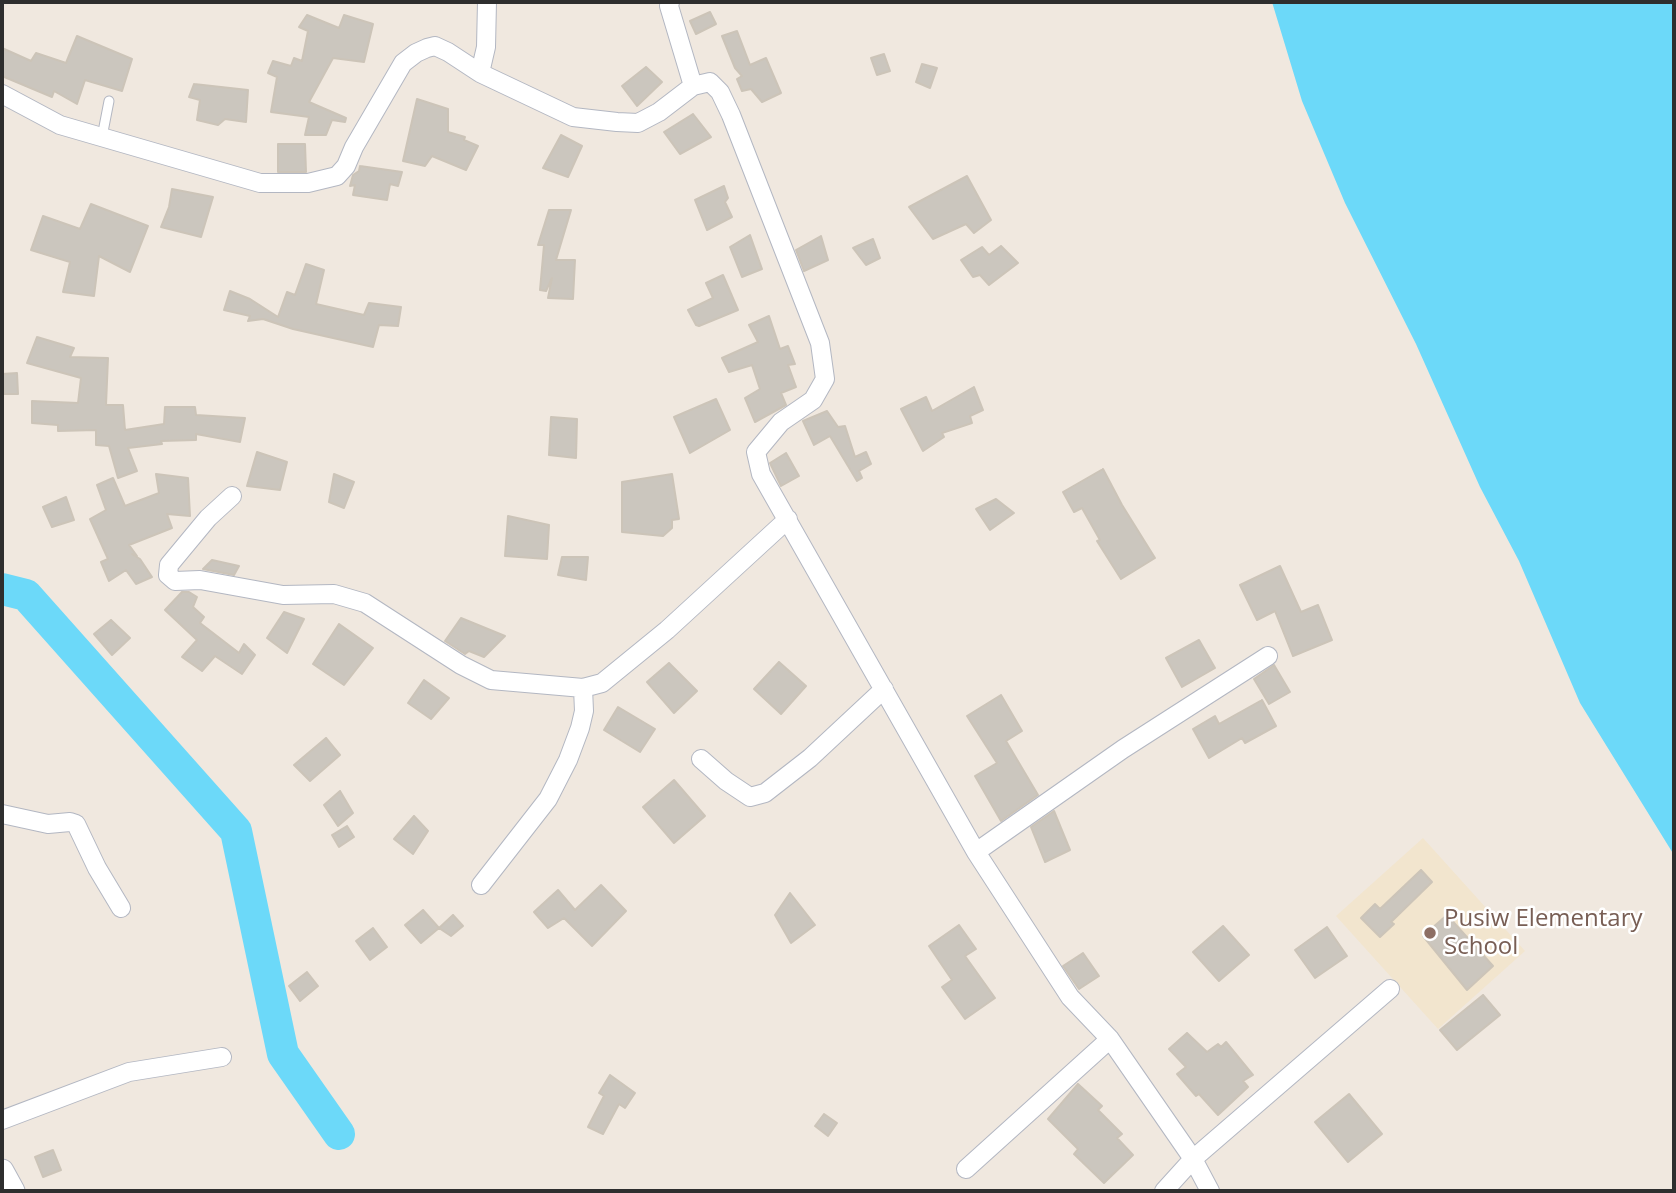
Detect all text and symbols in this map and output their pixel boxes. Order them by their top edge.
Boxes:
place label: Pusiw Elementary School [1444,905,1642,961]
marker: Pusiw Elementary School [1422,925,1438,941]

